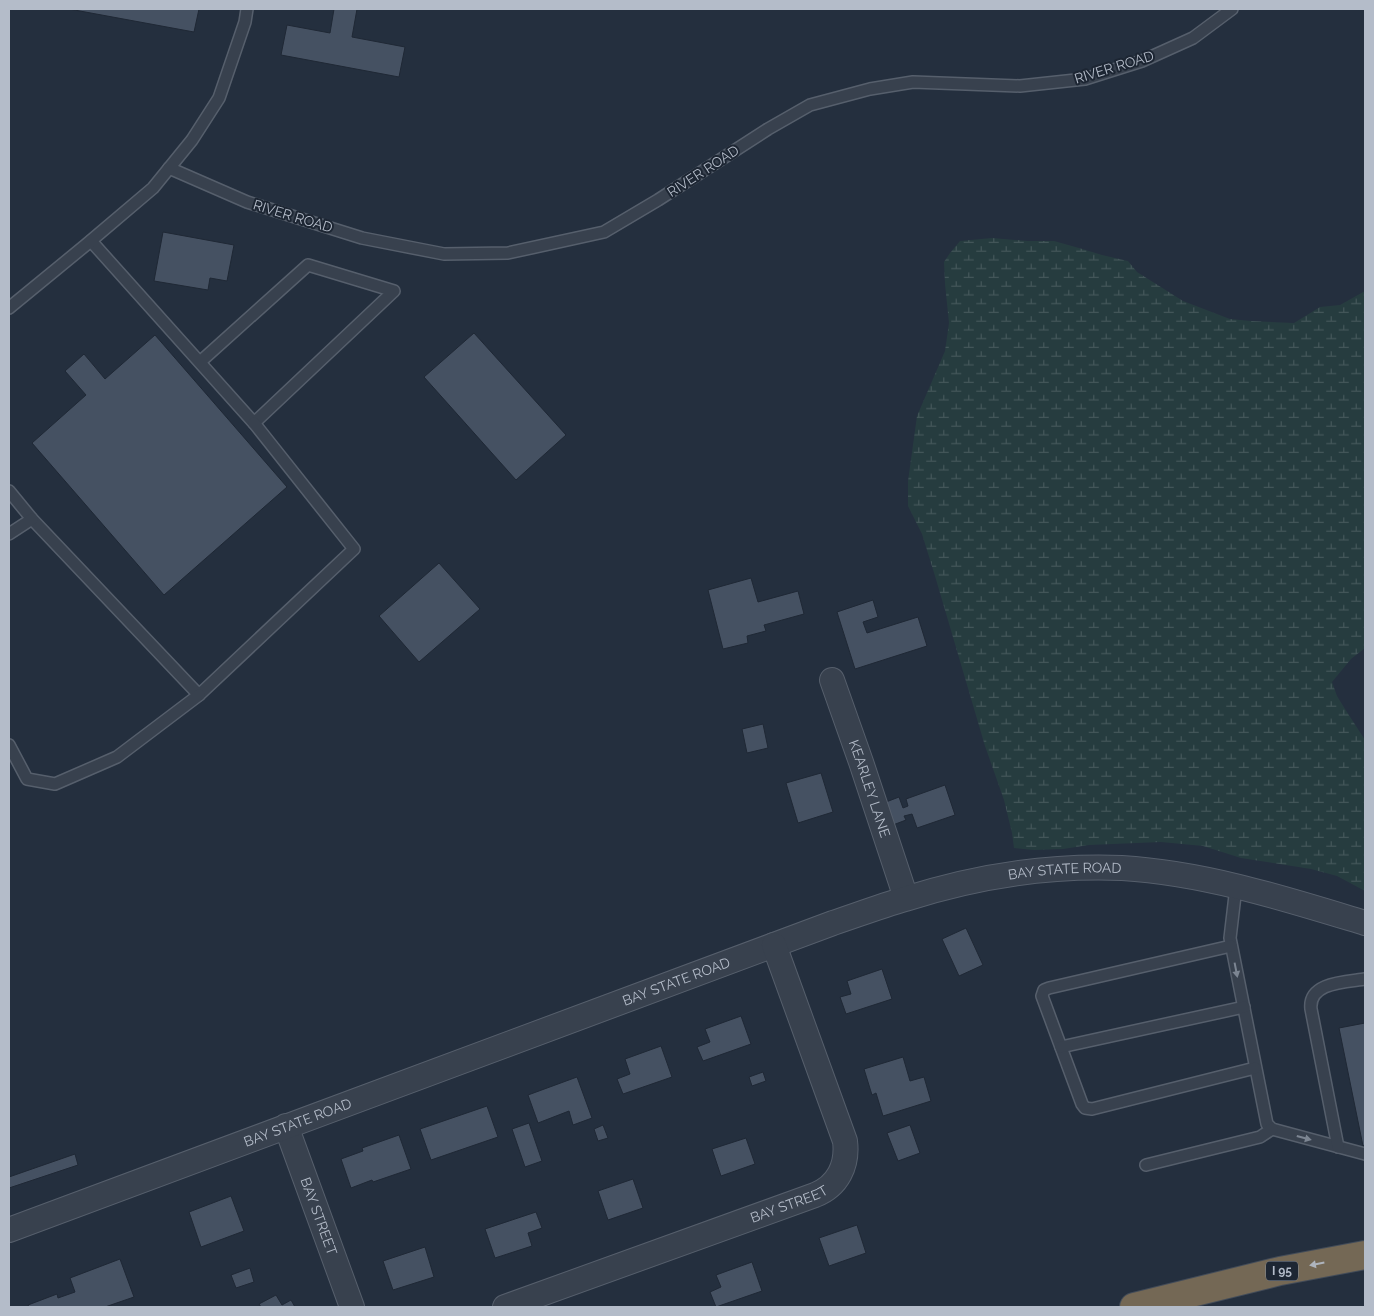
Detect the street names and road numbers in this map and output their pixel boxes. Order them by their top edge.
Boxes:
street label: RIVER ROAD [1072,47,1156,87]
street label: RIVER ROAD [664,142,742,200]
street label: RIVER ROAD [251,196,335,236]
street label: KEARLEY LANE [846,738,893,840]
street label: BAY STATE ROAD [1007,860,1122,883]
street label: BAY STATE ROAD [620,954,732,1009]
street label: BAY STATE ROAD [242,1095,354,1150]
street label: BAY STREET [297,1175,341,1258]
street label: BAY STREET [748,1182,831,1226]
road number: I 95 [1266,1262,1298,1280]

